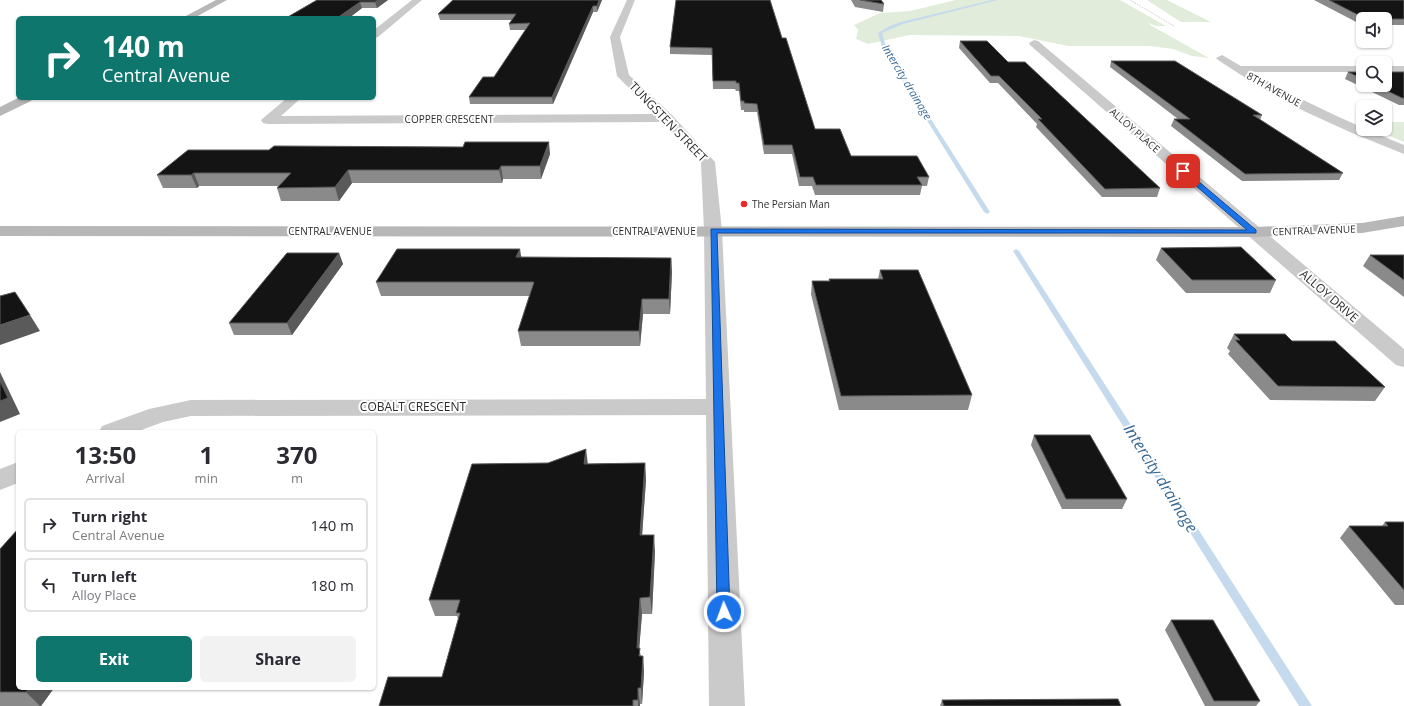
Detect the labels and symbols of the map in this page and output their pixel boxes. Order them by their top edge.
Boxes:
water label: Intercity drainage [879,41,936,123]
street label: 8TH AVENUE [1245,68,1303,110]
street label: TUNGSTEN STREET [626,78,711,166]
street label: ALLOY PLACE [1107,104,1163,156]
street label: COPPER CRESCENT [405,112,494,126]
pin [1166,154,1200,188]
place label: The Persian Man [752,197,830,211]
marker: The Persian Man [739,199,749,209]
street label: CENTRAL AVENUE [1272,222,1356,238]
street label: CENTRAL AVENUE [288,224,372,238]
street label: CENTRAL AVENUE [612,224,696,238]
street label: ALLOY DRIVE [1296,265,1362,326]
street label: COBALT CRESCENT [360,398,467,415]
water label: Intercity drainage [1119,419,1203,537]
position arrow [703,591,745,633]

